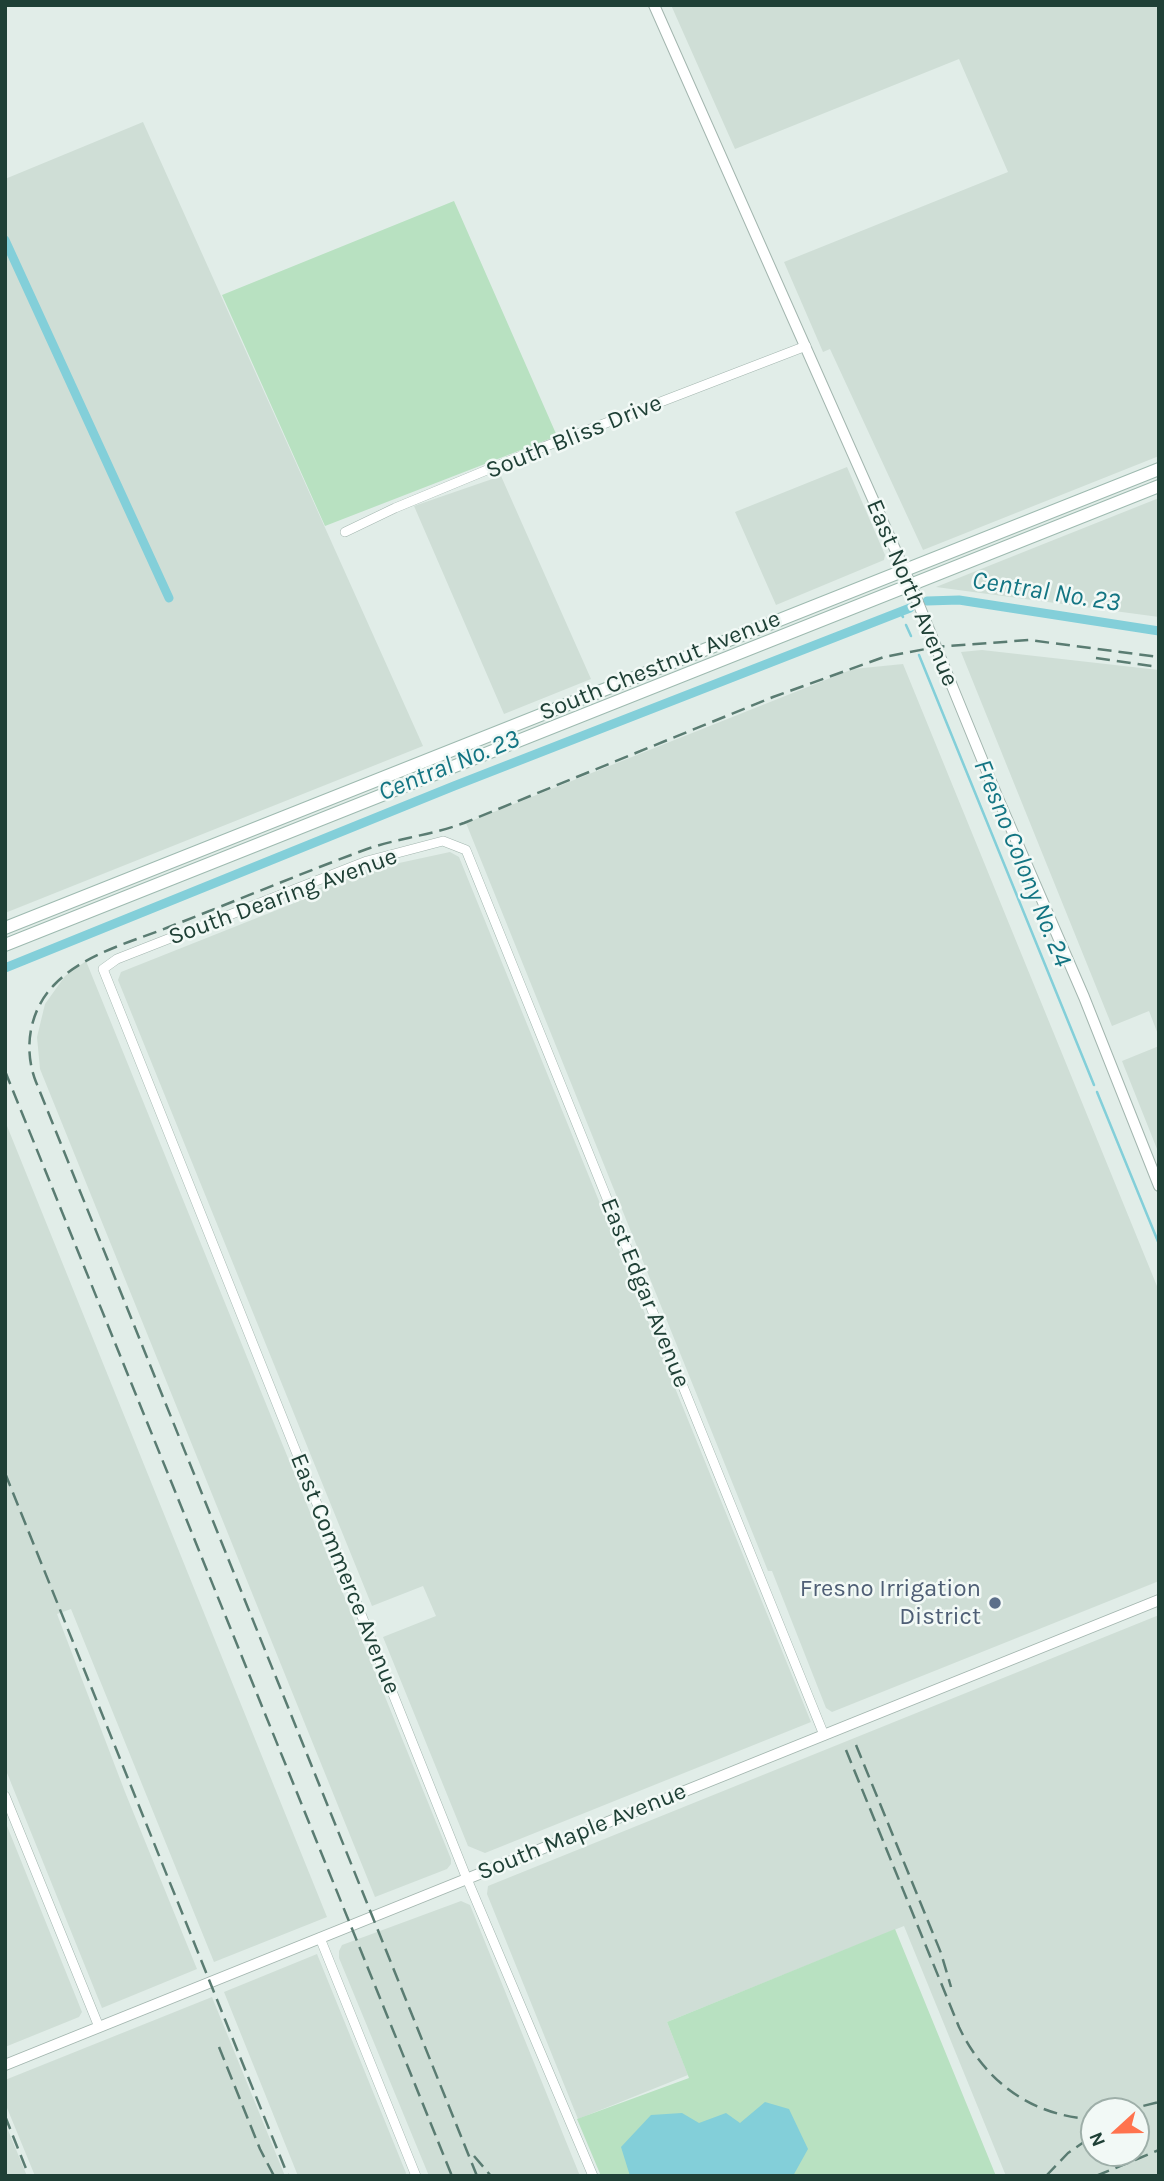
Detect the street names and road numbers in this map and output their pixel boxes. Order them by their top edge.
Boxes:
street label: South Bliss Drive [482,389,666,485]
street label: East North Avenue [860,495,964,691]
street label: South Chestnut Avenue [535,604,785,728]
street label: South Dearing Avenue [165,842,401,952]
street label: East Edgar Avenue [594,1194,696,1392]
street label: East Commerce Avenue [283,1449,407,1699]
street label: South Maple Avenue [473,1777,691,1887]

